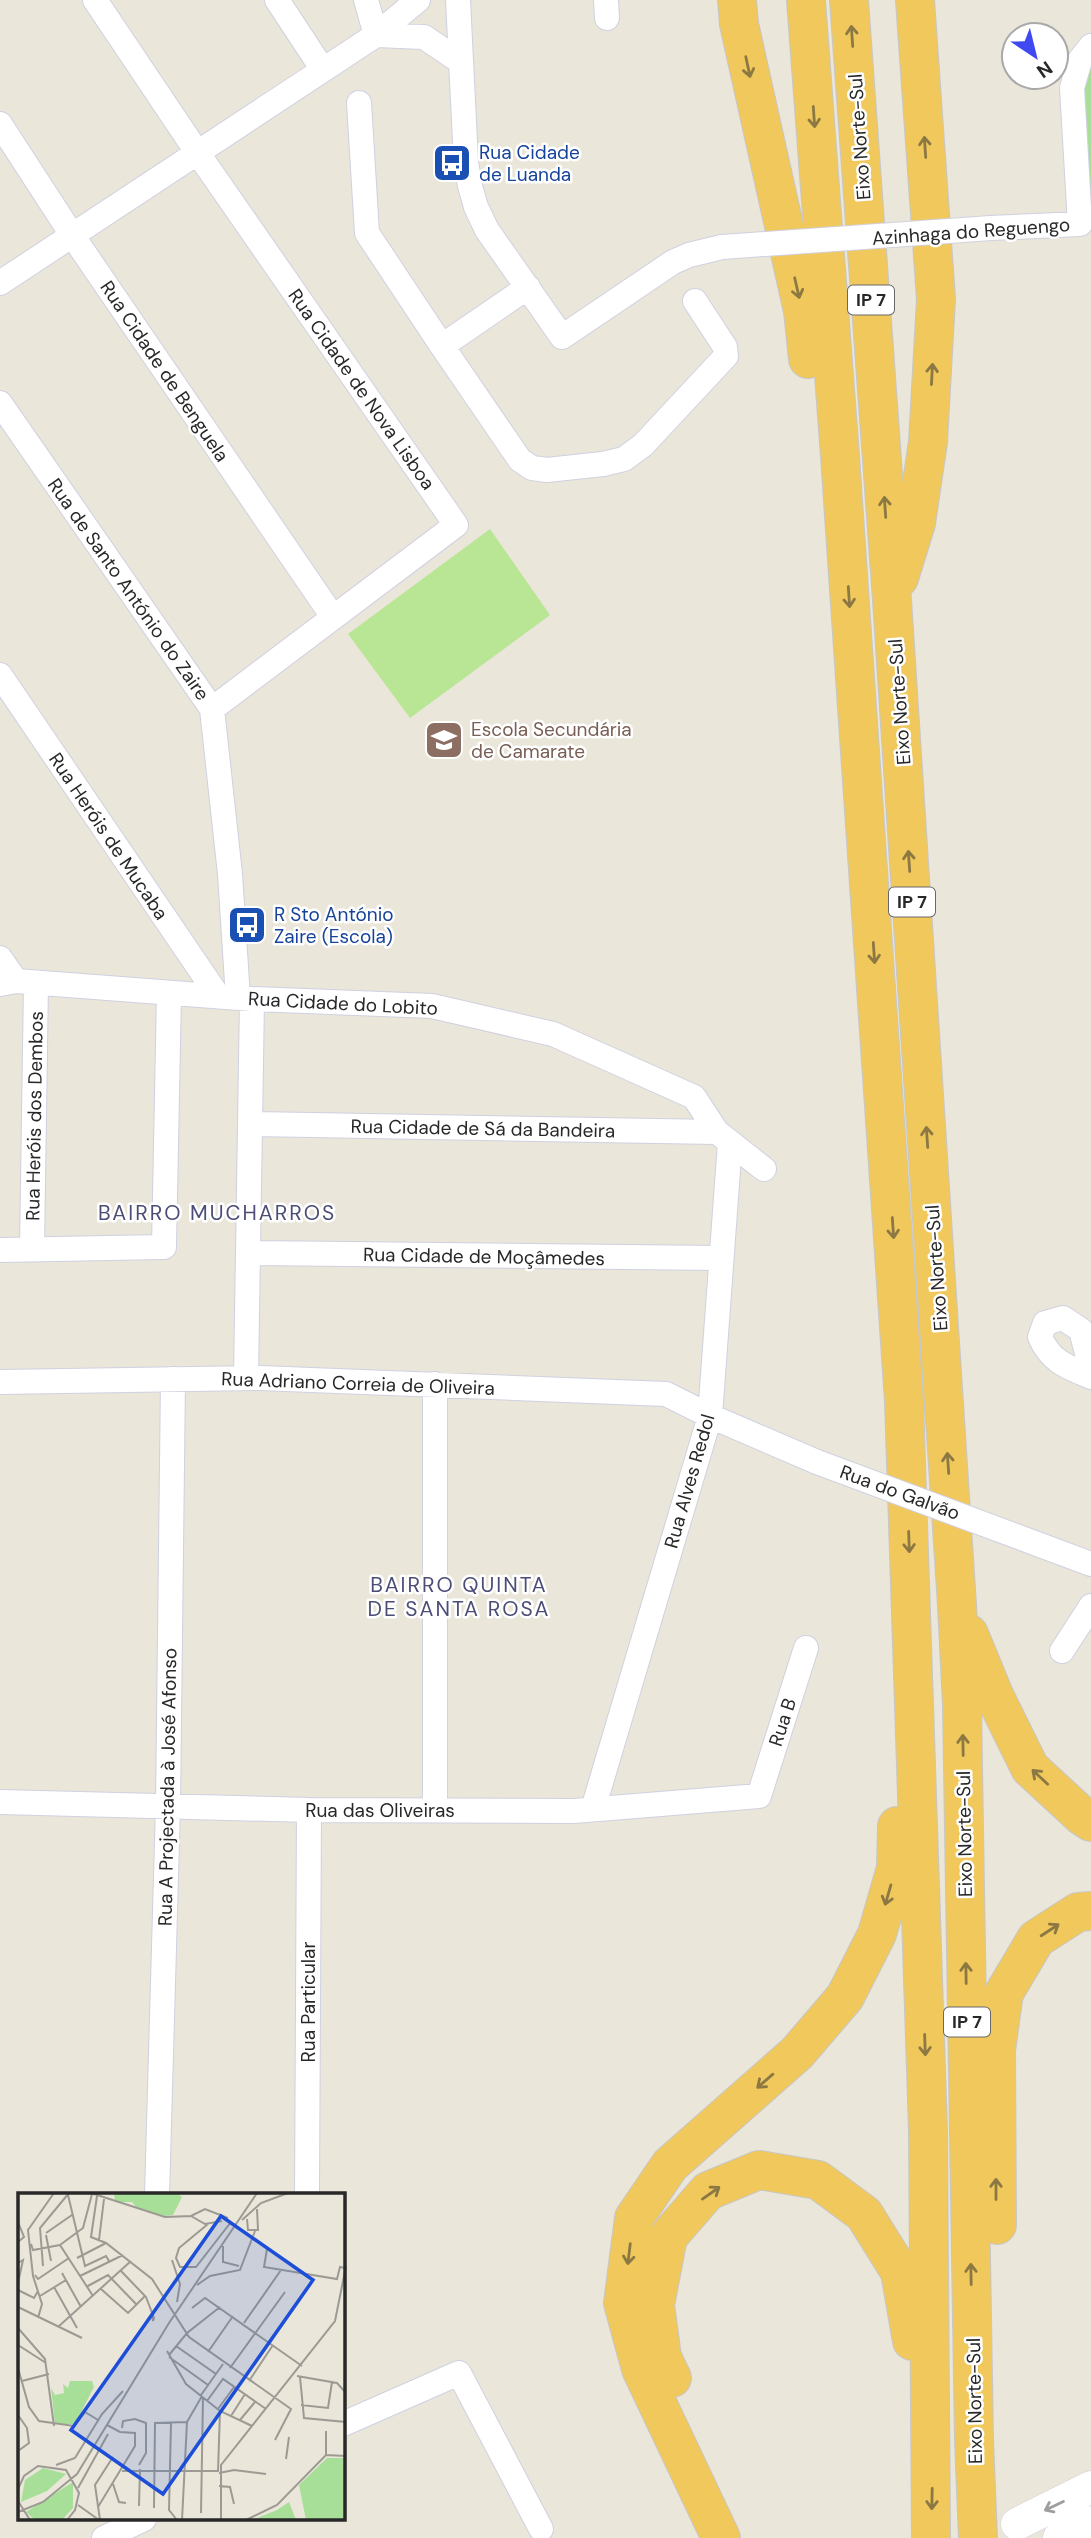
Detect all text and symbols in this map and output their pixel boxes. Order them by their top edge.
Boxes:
north arrow [1000,21,1070,91]
one-way arrow [845,25,858,48]
one-way arrow [742,55,756,78]
text: N [1032,55,1057,84]
street label: Eixo Norte-Sul [843,73,876,201]
one-way arrow [808,105,821,128]
one-way arrow [918,136,931,159]
place label: Rua Cidade de Luanda [479,140,580,187]
bus stop icon: Rua Cidade de Luanda [431,142,473,184]
street label: Azinhaga do Reguengo [871,212,1071,251]
street label: Rua Cidade de Benguela [95,276,235,467]
one-way arrow [791,276,805,299]
street label: Rua Cidade de Nova Lisboa [283,284,441,495]
road number: IP 7 [848,286,894,314]
one-way arrow [925,363,938,386]
street label: Rua de Santo António do Zaire [42,473,215,705]
one-way arrow [879,496,892,519]
one-way arrow [843,585,856,608]
street label: Eixo Norte-Sul [883,638,916,766]
place label: Escola Secundária de Camarate [471,717,632,764]
school or university icon: Escola Secundária de Camarate [423,719,465,761]
street label: Rua Heróis de Mucaba [43,748,174,925]
one-way arrow [902,850,915,873]
road number: IP 7 [889,888,935,917]
place label: R Sto António Zaire (Escola) [274,902,394,949]
bus stop icon: R Sto António Zaire (Escola) [226,904,268,946]
one-way arrow [868,941,881,963]
street label: Rua Cidade do Lobito [248,986,438,1021]
street label: Rua Heróis dos Dembos [20,1011,49,1221]
street label: Rua Cidade de Sá da Bandeira [351,1114,615,1143]
one-way arrow [920,1126,933,1149]
district label: BAIRRO MUCHARROS [98,1199,336,1227]
street label: Eixo Norte-Sul [920,1204,953,1332]
one-way arrow [887,1217,900,1239]
street label: Rua Cidade de Moçâmedes [363,1242,605,1271]
street label: Rua Adriano Correia de Oliveira [221,1366,495,1401]
street label: Rua Alves Redol [658,1411,721,1551]
one-way arrow [941,1453,954,1475]
street label: Rua do Galvão [836,1459,963,1526]
one-way arrow [902,1531,915,1554]
district label: BAIRRO QUINTA DE SANTA ROSA [367,1571,551,1623]
street label: Rua A Projectada à José Afonso [153,1648,182,1926]
street label: Rua B [763,1695,802,1749]
one-way arrow [956,1734,970,1757]
one-way arrow [1031,1769,1049,1785]
street label: Eixo Norte-Sul [951,1771,978,1897]
street label: Rua das Oliveiras [305,1798,455,1823]
one-way arrow [881,1884,894,1906]
one-way arrow [1040,1923,1059,1938]
street label: Rua Particular [296,1942,321,2062]
one-way arrow [960,1962,973,1985]
road number: IP 7 [944,2008,990,2036]
one-way arrow [919,2033,932,2056]
one-way arrow [757,2073,775,2089]
one-way arrow [989,2178,1003,2201]
one-way arrow [700,2185,720,2200]
inset map [18,2193,345,2520]
one-way arrow [623,2242,636,2265]
one-way arrow [964,2263,978,2286]
street label: Eixo Norte-Sul [961,2338,988,2464]
one-way arrow [925,2488,939,2511]
one-way arrow [1044,2500,1065,2514]

